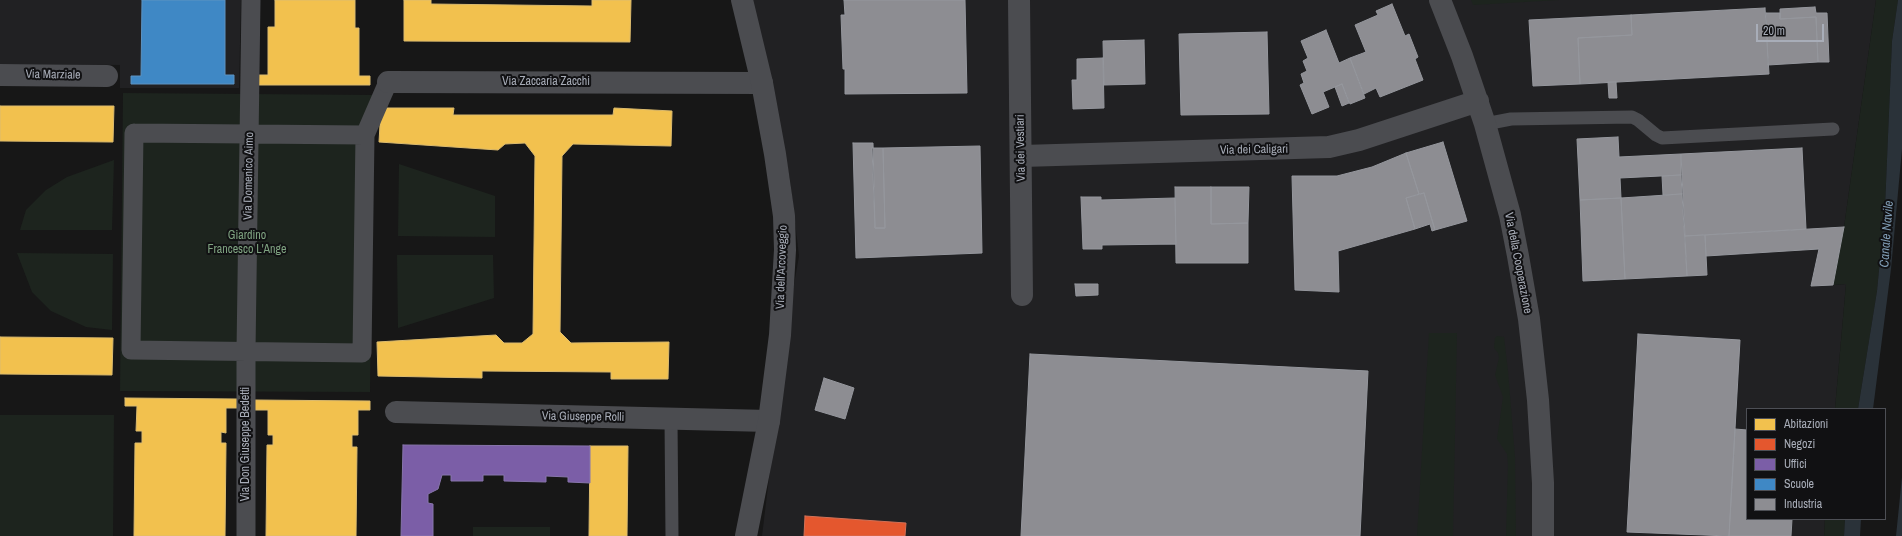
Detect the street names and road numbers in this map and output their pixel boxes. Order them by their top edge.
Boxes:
street label: Via Marziale [25,67,81,83]
street label: Via Zaccaria Zacchi [502,75,590,89]
street label: Via dei Vestiari [1013,114,1029,182]
street label: Via Domenico Aimo [241,132,257,220]
street label: Via dei Caligari [1220,142,1288,158]
street label: Via della Cooperazione [1501,211,1535,315]
street label: Via dell'Arcoveggio [773,225,791,309]
street label: Via Don Giuseppe Bedetti [239,387,253,501]
street label: Via Giuseppe Rolli [542,409,624,425]

